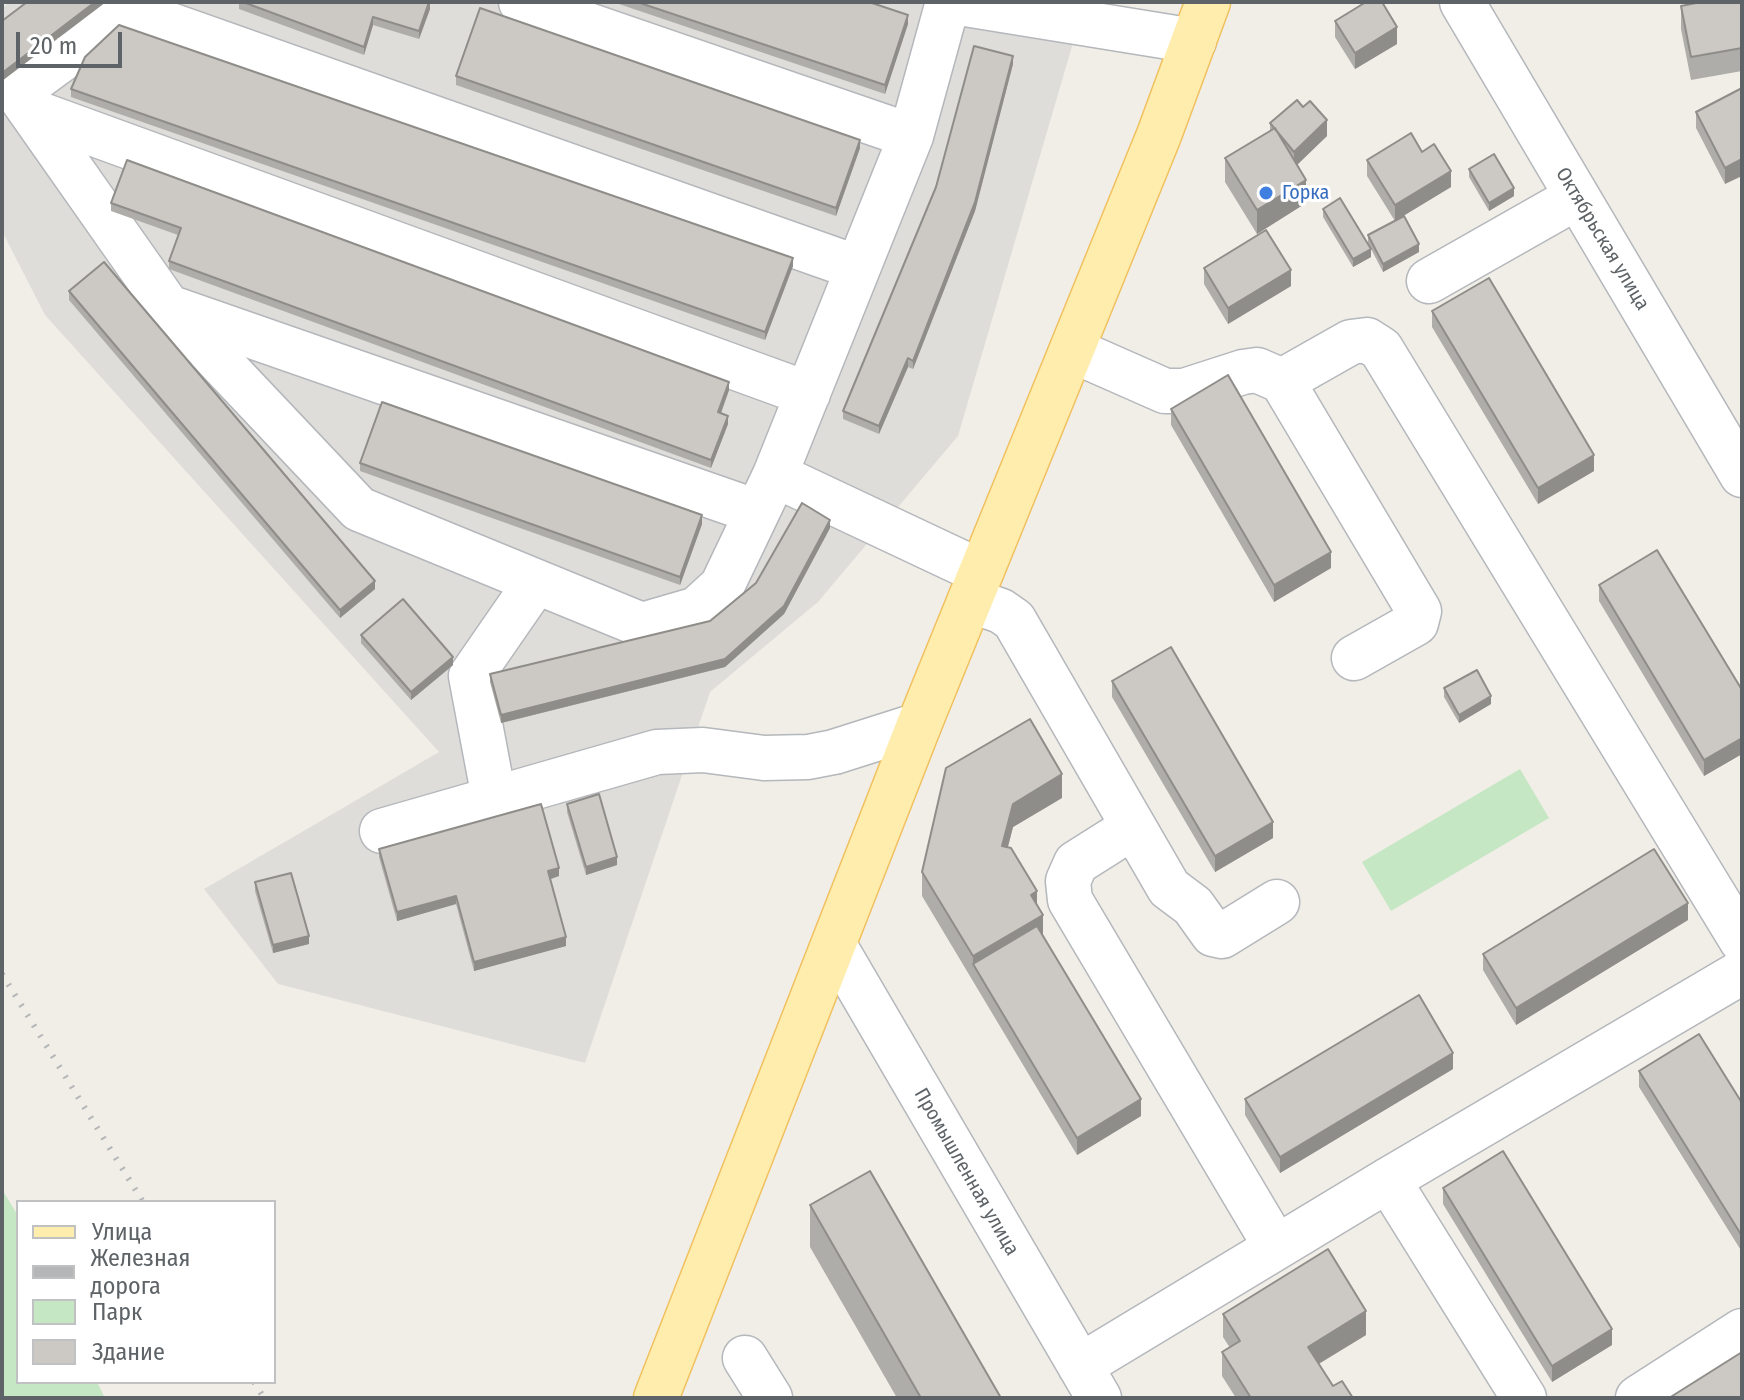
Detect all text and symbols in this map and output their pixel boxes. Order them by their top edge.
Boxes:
scale bar [20,16,126,66]
text: 20 m [30,32,77,60]
street label: Октябрьская улица [1550,163,1654,315]
place label: Горка [1282,181,1329,205]
marker: Горка [1257,184,1275,202]
street label: Промышленная улица [908,1084,1024,1260]
legend [16,1200,276,1384]
text: Улица [92,1218,152,1246]
text: Железная дорога [91,1244,190,1300]
text: Парк [92,1298,142,1326]
text: Здание [92,1338,165,1366]

